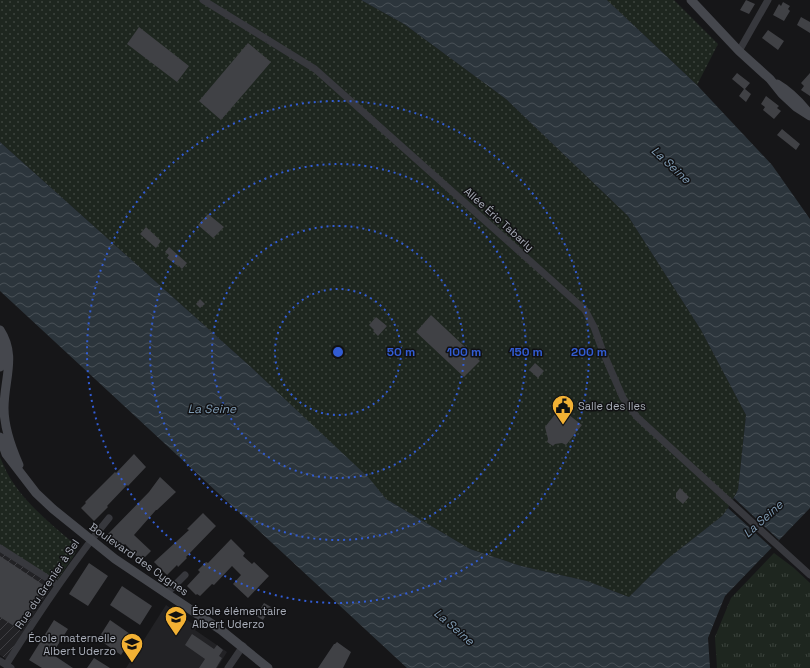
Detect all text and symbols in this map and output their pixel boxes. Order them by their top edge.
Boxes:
water label: La Seine [648,143,695,188]
street label: Allée Éric Tabarly [461,184,537,254]
text: 50 m [387,344,415,360]
text: 100 m [447,344,481,360]
text: 150 m [509,344,543,360]
text: 200 m [571,344,607,360]
centre of rings [331,345,345,359]
public building icon: Salle des Iles [550,393,576,426]
place label: Salle des Iles [578,399,646,413]
water label: La Seine [188,401,237,417]
water label: La Seine [740,496,787,541]
street label: Boulevard des Cygnes [87,519,191,599]
street label: Rue du Grenier à Sel [12,536,82,632]
school or university icon: École élémentaire Albert Uderzo [163,604,189,637]
place label: École élémentaire Albert Uderzo [192,604,286,631]
water label: La Seine [430,605,478,649]
place label: École maternelle Albert Uderzo [28,631,116,658]
school or university icon: École maternelle Albert Uderzo [119,631,145,664]

